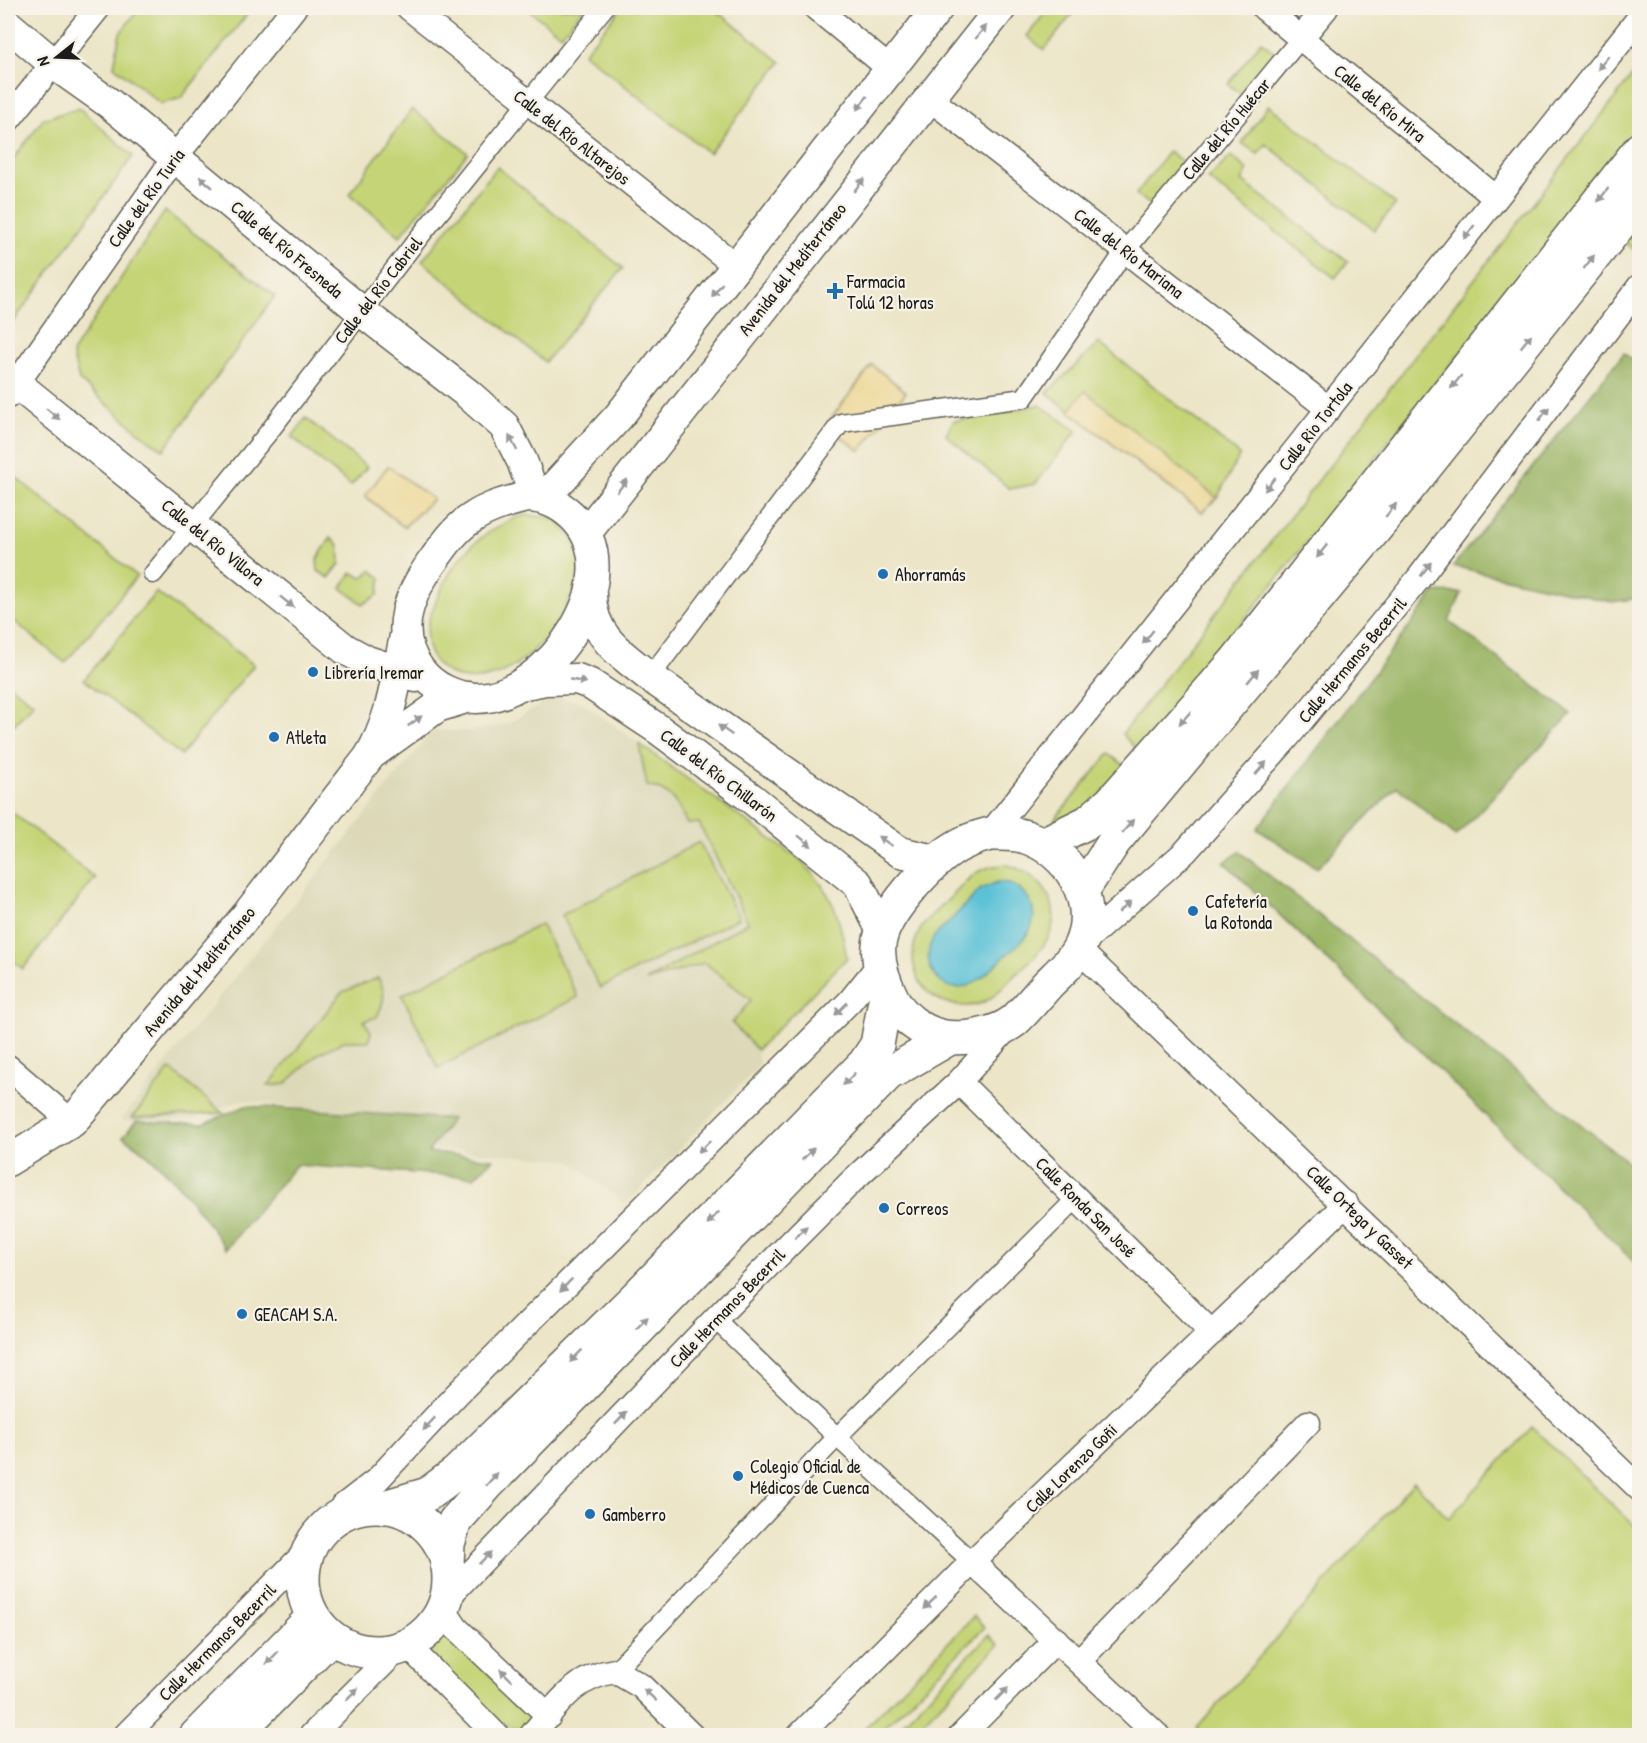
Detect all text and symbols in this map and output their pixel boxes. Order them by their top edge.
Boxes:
one-way arrow [974,24,987,40]
north arrow [27,27,87,87]
text: N [31,54,55,69]
one-way arrow [1597,55,1610,71]
street label: Calle del Río Mira [1329,58,1431,148]
street label: Calle del Río Huécar [1176,72,1276,185]
street label: Calle del Río Altarejos [508,83,636,191]
one-way arrow [856,94,868,110]
street label: Calle del Río Turia [102,144,190,252]
one-way arrow [198,176,213,189]
one-way arrow [853,177,866,193]
one-way arrow [1598,188,1610,203]
street label: Calle del Río Fresneda [225,194,349,304]
street label: Avenida del Mediterráneo [732,197,852,341]
street label: Calle del Río Mariana [1069,202,1189,304]
one-way arrow [1462,224,1475,240]
street label: Calle del Río Cabriel [328,231,428,349]
one-way arrow [1583,254,1596,270]
place label: Farmacia Tolú 12 horas [846,269,934,315]
one-way arrow [711,282,723,297]
marker: Farmacia Tolú 12 horas [828,284,842,298]
one-way arrow [1519,334,1532,349]
one-way arrow [1450,374,1463,390]
street label: Calle Rio Tortola [1272,376,1358,476]
one-way arrow [1537,406,1549,421]
one-way arrow [45,407,61,420]
one-way arrow [509,434,519,452]
one-way arrow [1263,476,1276,492]
one-way arrow [615,479,627,494]
street label: Calle del Río Villora [156,493,270,591]
one-way arrow [1384,502,1396,517]
one-way arrow [1315,543,1328,559]
place label: Ahorramás [895,562,966,587]
one-way arrow [1420,562,1432,578]
marker: Ahorramás [876,567,890,581]
street label: Calle Hermanos Becerril [1292,592,1412,728]
one-way arrow [279,595,295,608]
one-way arrow [1143,629,1155,644]
place label: Librería Iremar [325,660,424,685]
marker: Librería Iremar [306,665,320,679]
one-way arrow [1246,668,1259,684]
one-way arrow [569,677,588,686]
one-way arrow [1179,710,1192,725]
one-way arrow [406,715,422,727]
street label: Calle del Río Chillarón [655,723,783,827]
place label: Atleta [286,725,326,750]
one-way arrow [717,725,733,736]
marker: Atleta [267,730,281,744]
one-way arrow [1255,760,1268,776]
one-way arrow [1121,819,1134,834]
one-way arrow [797,834,812,847]
one-way arrow [877,836,893,847]
place label: Cafetería la Rotonda [1205,889,1272,935]
one-way arrow [1117,900,1133,913]
street label: Avenida del Mediterráneo [137,901,261,1041]
marker: Cafetería la Rotonda [1186,904,1200,918]
one-way arrow [835,1002,849,1016]
one-way arrow [843,1071,857,1085]
one-way arrow [697,1140,711,1154]
one-way arrow [801,1148,815,1162]
street label: Calle Ronda San José [1030,1151,1142,1263]
street label: Calle Ortega y Gasset [1301,1159,1420,1275]
place label: Correos [896,1196,948,1221]
marker: Correos [877,1201,891,1215]
one-way arrow [706,1210,720,1225]
one-way arrow [793,1226,807,1240]
street label: Calle Hermanos Becerril [663,1243,791,1373]
one-way arrow [559,1278,573,1292]
place label: GEACAM S.A. [254,1302,338,1327]
marker: GEACAM S.A. [235,1307,249,1321]
one-way arrow [635,1317,649,1331]
one-way arrow [569,1349,583,1363]
one-way arrow [614,1411,628,1425]
one-way arrow [422,1417,436,1432]
street label: Calle Lorenzo Goñi [1019,1418,1123,1518]
place label: Colegio Oficial de Médicos de Cuenca [750,1454,869,1500]
marker: Colegio Oficial de Médicos de Cuenca [731,1469,745,1483]
one-way arrow [485,1472,498,1487]
place label: Gamberro [602,1502,666,1527]
marker: Gamberro [583,1507,597,1521]
one-way arrow [478,1551,492,1565]
street label: Calle Hermanos Becerril [153,1577,282,1706]
one-way arrow [924,1596,938,1610]
one-way arrow [265,1651,279,1665]
one-way arrow [500,1669,514,1683]
one-way arrow [995,1687,1009,1701]
one-way arrow [345,1688,359,1702]
one-way arrow [643,1689,658,1702]

